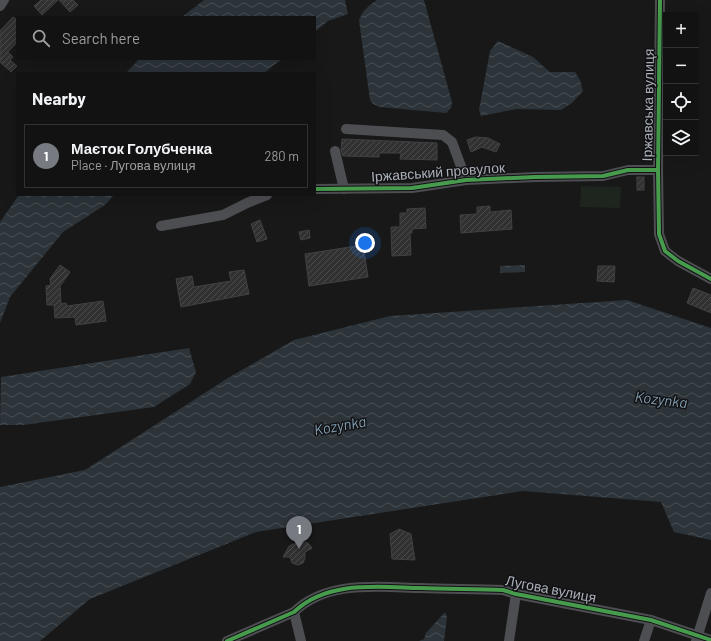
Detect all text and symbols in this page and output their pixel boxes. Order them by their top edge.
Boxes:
map controls [663,12,699,156]
button: + [663,12,699,48]
search box [16,16,316,60]
icon: search [30,27,52,49]
text: Search here [62,29,140,47]
street label: Іржавська вулиця [638,48,657,162]
button: − [663,48,699,84]
button: locate [663,84,699,120]
text: Nearby [32,88,86,108]
button: layers [663,120,699,156]
text: Маєток Голубченка [71,139,212,157]
text: 1 [44,148,48,164]
text: 280 m [265,148,299,164]
text: Place · Лугова вулиця [71,157,196,173]
street label: Іржавський провулок [370,158,506,185]
your location [355,233,375,253]
water label: Kozynka [634,387,688,411]
water label: Kozynka [312,412,367,438]
pin: 1 [286,516,312,549]
street label: Лугова вулиця [504,571,598,606]

